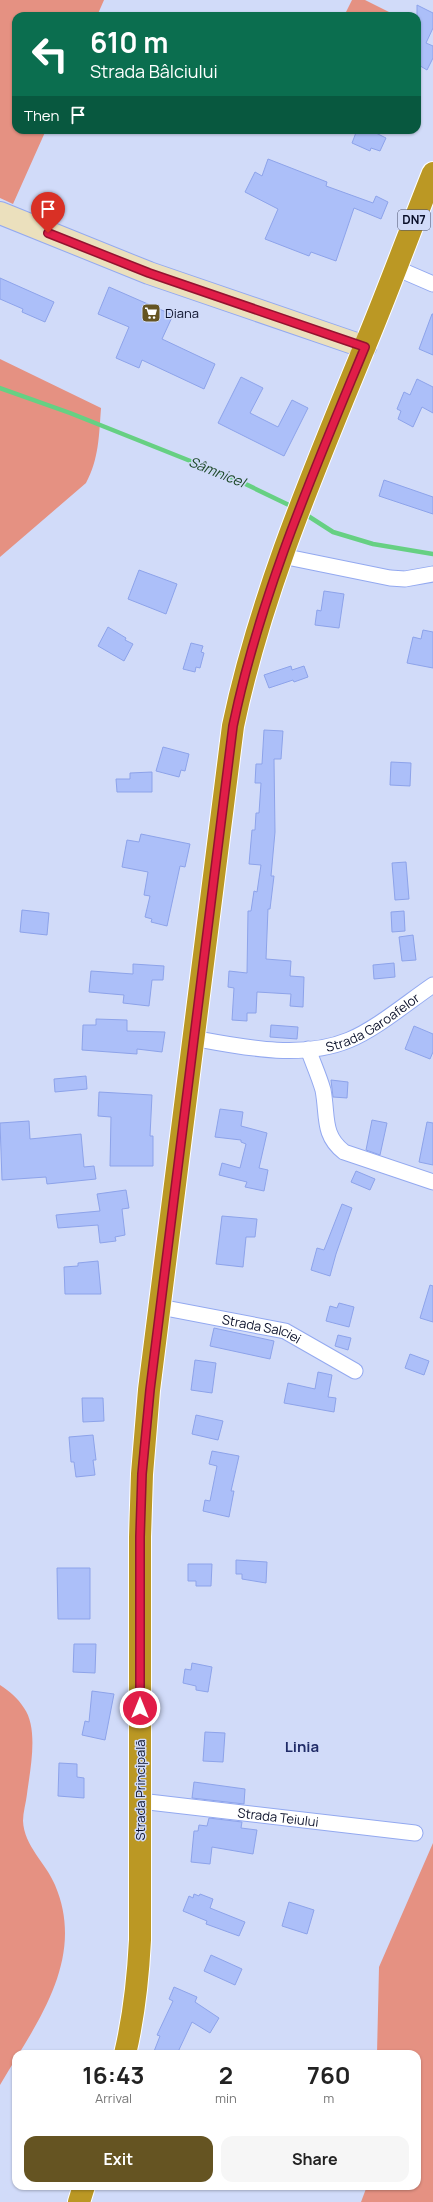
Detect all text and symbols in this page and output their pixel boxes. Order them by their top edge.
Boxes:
text: 610 m [90,23,168,61]
icon: left [24,28,76,80]
text: Strada Bâlciului [90,59,218,83]
icon: arrive [67,104,89,126]
text: Then [24,105,59,126]
pin [31,192,65,233]
icon: arrive [37,198,59,220]
road number: DN7 [398,210,430,230]
supermarket icon: Diana [140,302,162,324]
place label: Diana [165,304,199,322]
water label: Sâmnicel [186,452,250,492]
street label: Strada Garoafelor [324,988,423,1056]
street label: Strada Salciei [220,1310,305,1347]
position arrow [119,1687,161,1729]
district label: Linia [285,1736,319,1757]
street label: Strada Principală [131,1740,149,1840]
street label: Strada Teiului [237,1803,320,1831]
text: 16:43 [82,2058,145,2091]
text: 2 [219,2058,233,2091]
text: 760 [307,2058,351,2091]
text: Arrival [95,2089,132,2107]
text: min [215,2089,237,2107]
text: m [323,2089,334,2107]
button: Exit [24,2136,213,2182]
button: Share [221,2136,409,2182]

